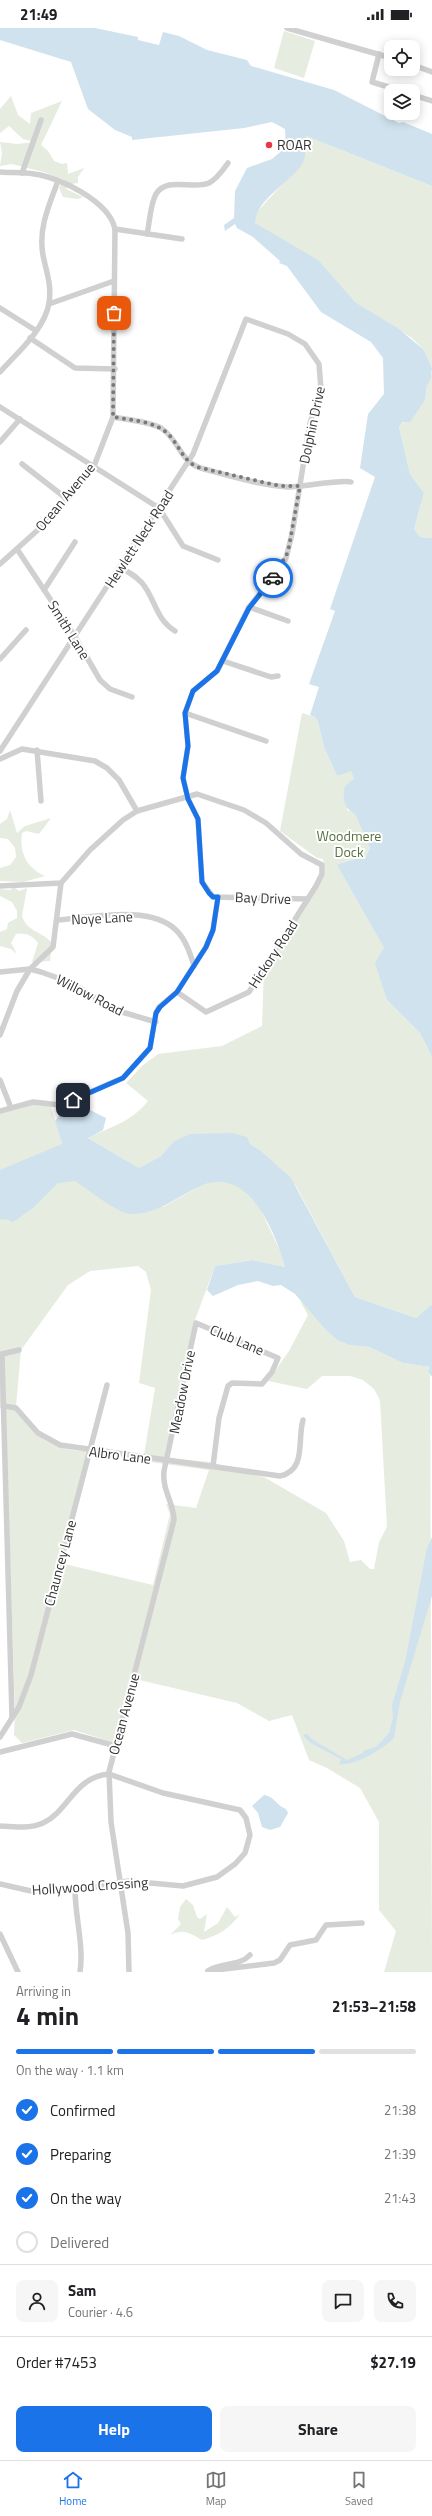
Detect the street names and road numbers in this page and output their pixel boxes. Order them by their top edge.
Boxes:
street label: Dolphin Drive [293,384,330,466]
street label: Ocean Avenue [30,458,100,536]
street label: Hewlett Neck Road [99,486,178,592]
street label: Smith Lane [43,596,96,663]
street label: Bay Drive [235,886,291,909]
street label: Noye Lane [71,905,133,930]
street label: Hickory Road [243,915,303,992]
street label: Willow Road [53,969,128,1021]
street label: Club Lane [207,1319,268,1360]
street label: Meadow Drive [163,1348,200,1436]
street label: Albro Lane [88,1440,152,1469]
street label: Chauncey Lane [38,1518,81,1608]
street label: Ocean Avenue [103,1671,144,1757]
street label: Hollywood Crossing [31,1871,149,1900]

